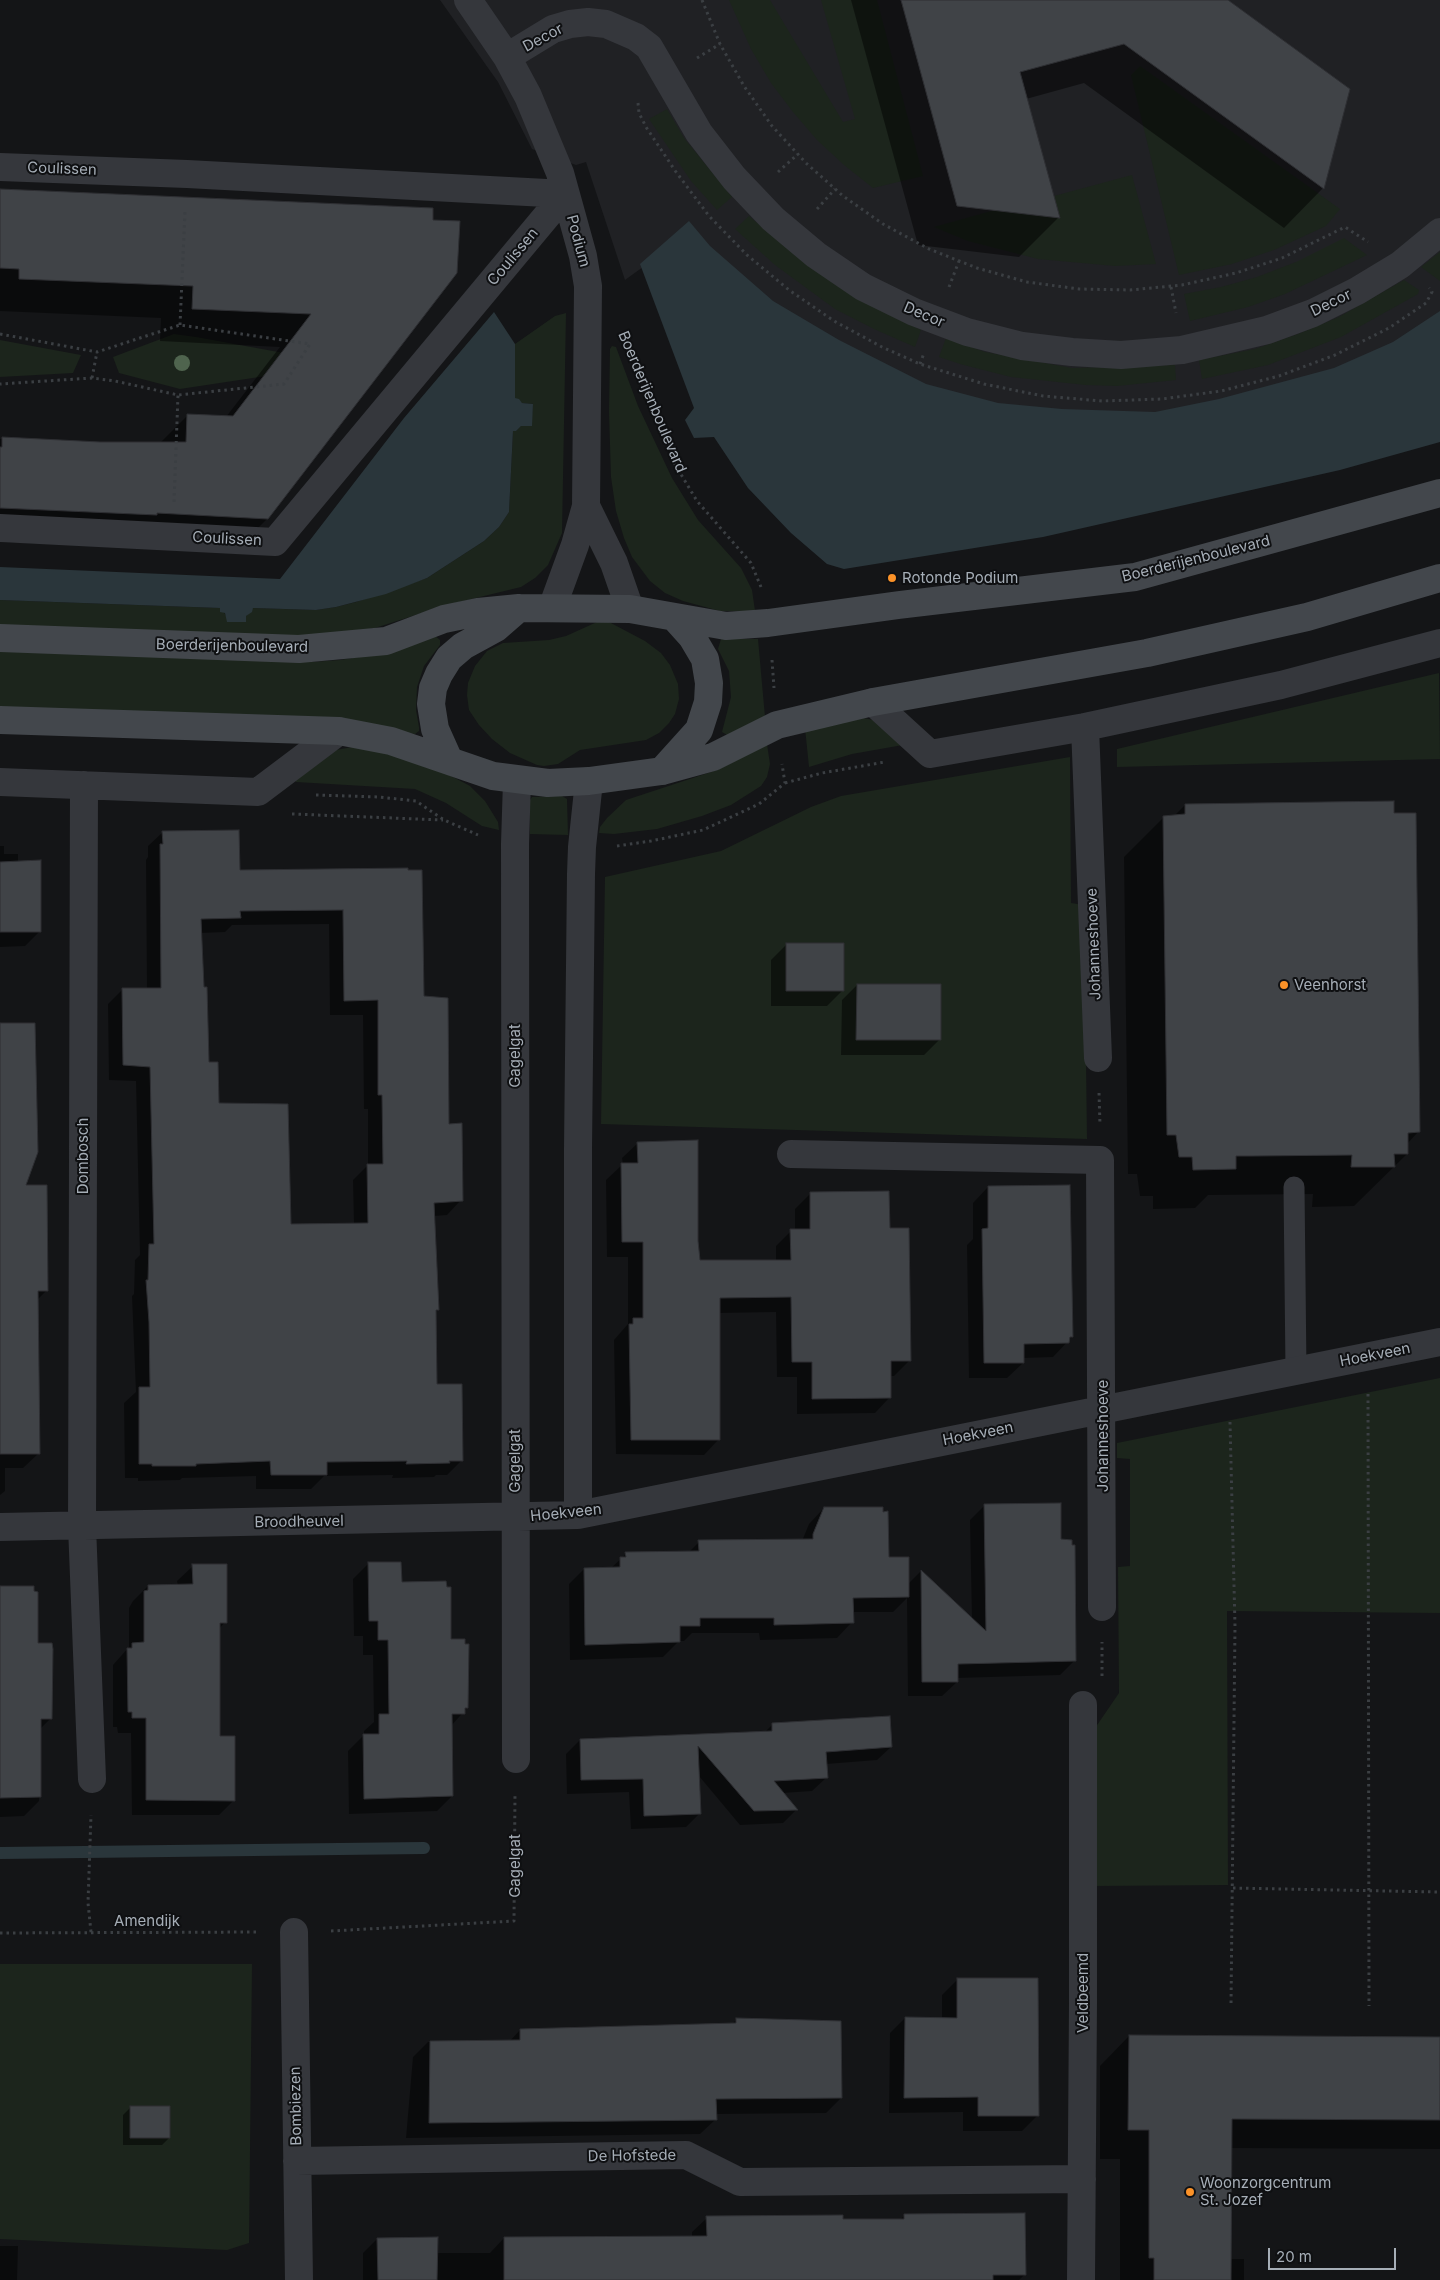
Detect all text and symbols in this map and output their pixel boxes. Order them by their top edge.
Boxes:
street label: Decor [520,20,566,56]
street label: Coulissen [27,159,97,179]
street label: Podium [562,213,594,269]
street label: Coulissen [484,225,542,289]
street label: Decor [1308,286,1354,320]
street label: Decor [901,298,947,332]
street label: Boerderijenboulevard [614,328,690,476]
street label: Coulissen [192,528,262,550]
street label: Boerderijenboulevard [1120,532,1272,586]
place label: Rotonde Podium [902,569,1019,587]
marker: Rotonde Podium [886,572,898,584]
street label: Boerderijenboulevard [156,636,308,656]
street label: Johanneshoeve [1083,888,1105,1000]
place label: Veenhorst [1294,976,1366,994]
marker: Veenhorst [1278,979,1290,991]
street label: Gagelgat [506,1024,524,1088]
street label: Dombosch [74,1118,92,1194]
street label: Hoekveen [1338,1339,1412,1371]
street label: Johanneshoeve [1094,1380,1112,1492]
street label: Hoekveen [941,1418,1015,1450]
street label: Gagelgat [506,1429,524,1493]
street label: Hoekveen [529,1500,603,1526]
street label: Broodheuvel [254,1512,344,1532]
street label: Gagelgat [506,1834,524,1898]
street label: Amendijk [114,1912,180,1930]
street label: Veldbeemd [1074,1953,1092,2033]
street label: Bombiezen [286,2066,306,2146]
street label: De Hofstede [588,2146,676,2166]
place label: Woonzorgcentrum St. Jozef [1200,2174,1331,2209]
marker: Woonzorgcentrum St. Jozef [1184,2186,1196,2198]
scale bar [1270,2238,1398,2270]
text: 20 m [1276,2247,1312,2266]

